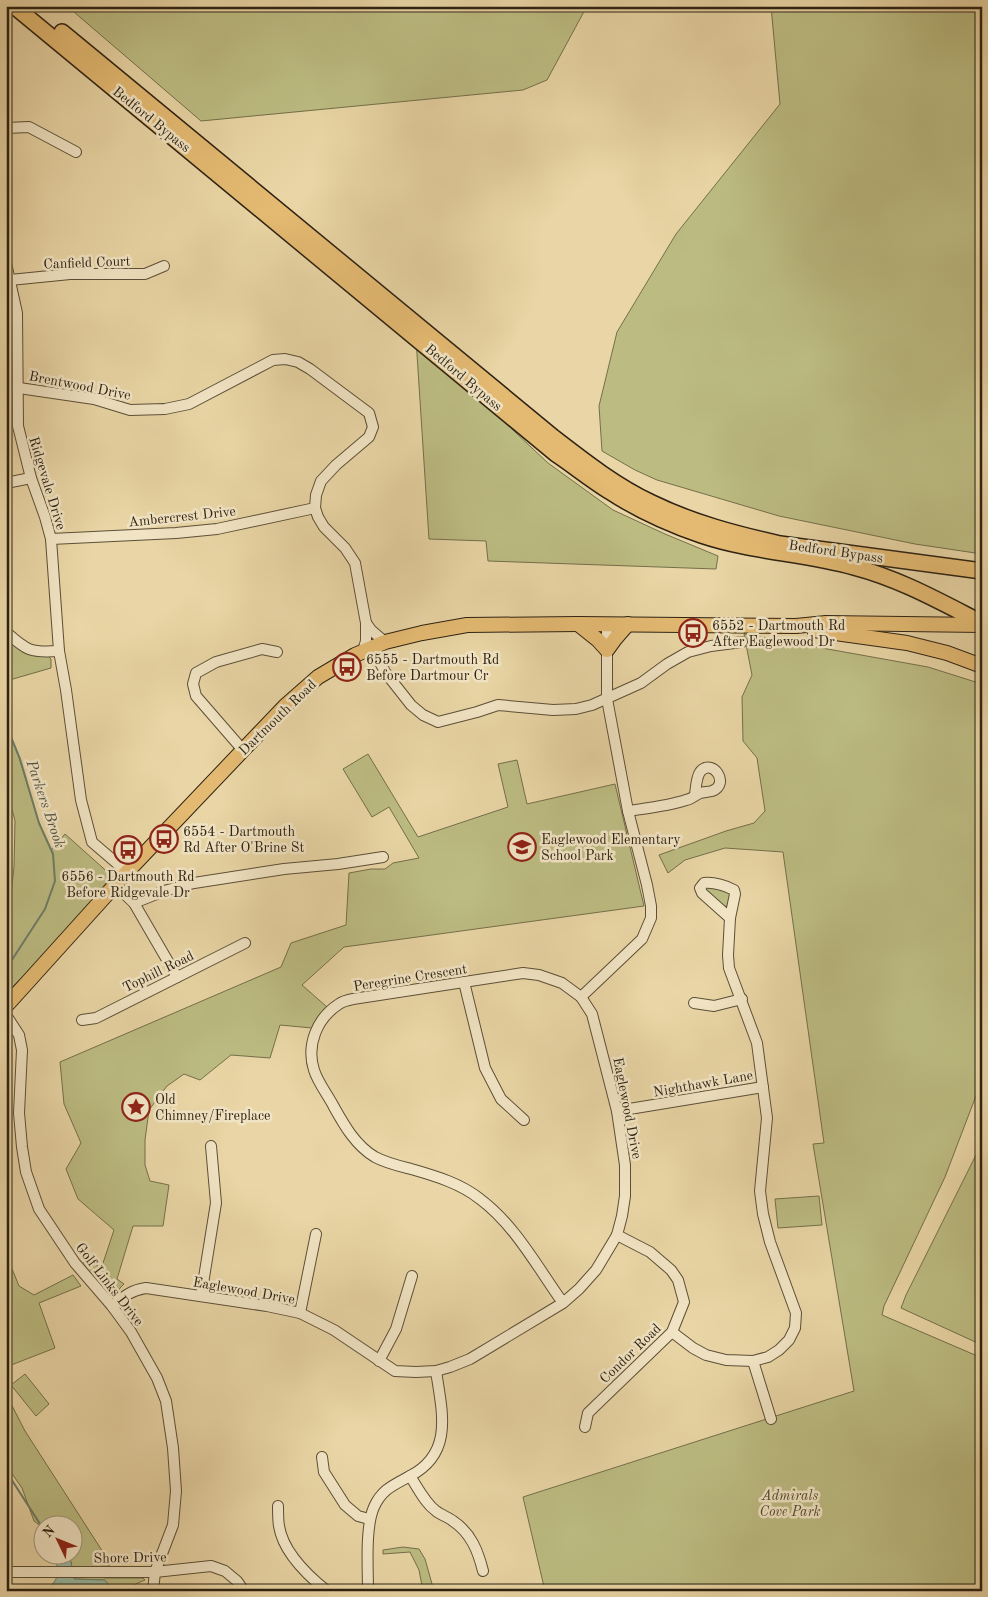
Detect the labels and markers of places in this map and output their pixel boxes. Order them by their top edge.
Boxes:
bus stop icon: 6552 - Dartmouth Rd After Eaglewood Dr [678,618,708,648]
place label: 6552 - Dartmouth Rd After Eaglewood Dr [712,619,845,649]
bus stop icon: 6555 - Dartmouth Rd Before Dartmour Cr [332,652,362,682]
place label: 6555 - Dartmouth Rd Before Dartmour Cr [366,653,499,683]
bus stop icon: 6554 - Dartmouth Rd After O'Brine St [149,824,179,854]
place label: 6554 - Dartmouth Rd After O'Brine St [183,825,305,855]
school or university icon: Eaglewood Elementary School Park [507,832,537,862]
place label: Eaglewood Elementary School Park [541,833,681,863]
bus stop icon: 6556 - Dartmouth Rd Before Ridgevale Dr [113,835,143,865]
place label: 6556 - Dartmouth Rd Before Ridgevale Dr [61,870,195,900]
place icon: Old Chimney/Fireplace [121,1092,151,1122]
place label: Old Chimney/Fireplace [155,1093,271,1123]

